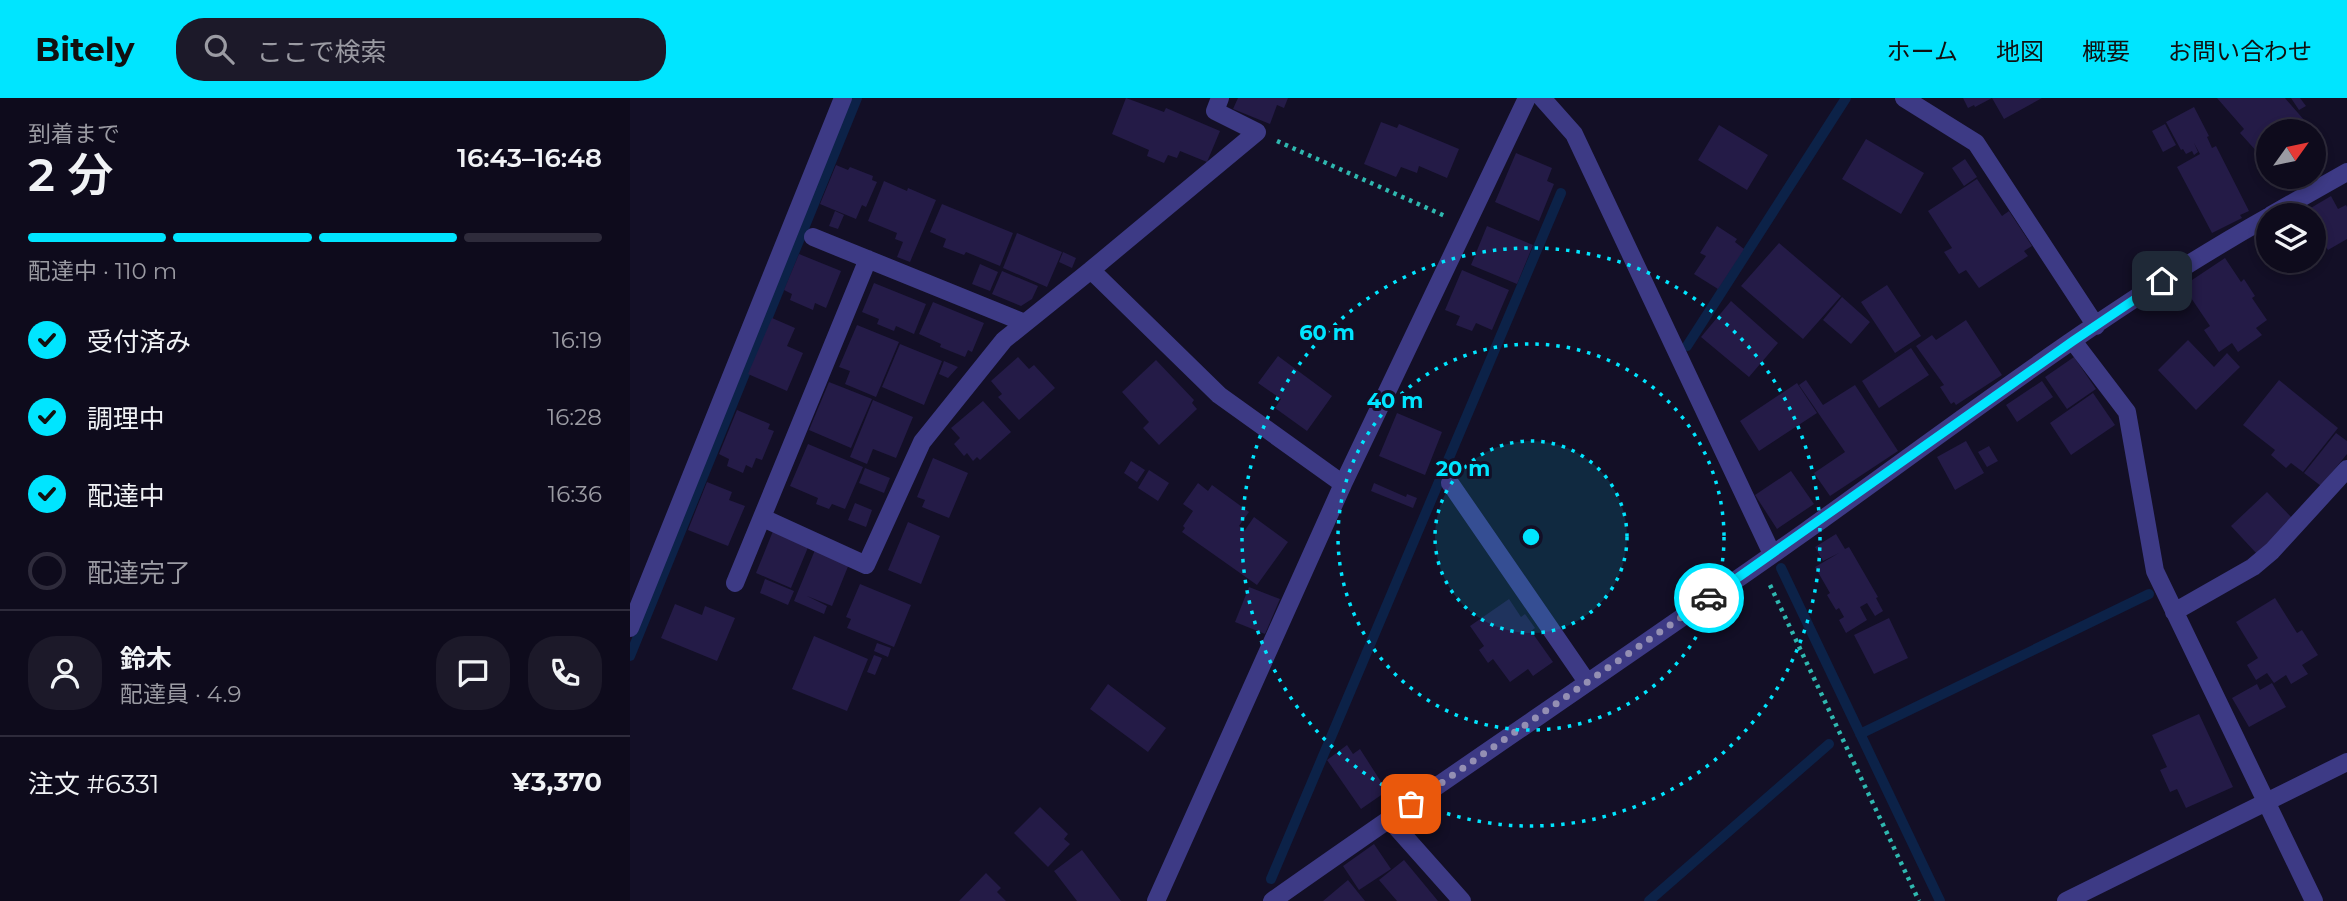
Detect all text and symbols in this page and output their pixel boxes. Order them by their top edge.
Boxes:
search box [176,18,666,81]
text: Bitely [35,29,134,69]
icon: search [200,30,238,68]
text: ここで検索 [256,36,386,68]
text: ホーム [1887,37,1958,66]
text: 地図 [1996,37,2044,66]
text: 概要 [2082,37,2130,66]
text: お問い合わせ [2168,37,2312,66]
north arrow [2256,119,2326,189]
map controls [2256,119,2326,273]
text: 到着まで [28,120,120,148]
text: 16:43–16:48 [457,142,602,174]
text: 2 分 [28,146,113,203]
button: layers [2256,203,2326,273]
pin [2132,251,2192,311]
text: 配達中 · 110 m [28,257,177,285]
icon: home [2143,262,2181,300]
text: 60 m [1299,320,1355,345]
icon: check [28,321,66,359]
text: 受付済み [87,326,191,358]
text: 16:19 [553,326,602,354]
text: 40 m [1367,388,1423,413]
icon: check [28,398,66,436]
text: 調理中 [87,403,165,435]
text: 16:28 [547,403,602,431]
text: 20 m [1436,456,1490,481]
icon: check [28,475,66,513]
text: 配達中 [87,480,165,512]
text: 16:36 [548,480,602,508]
centre of rings [1519,525,1543,549]
text: 配達完了 [87,557,191,589]
courier [1674,563,1744,633]
icon: car [1690,579,1728,617]
button: person [28,636,102,710]
button: chat [436,636,510,710]
button: phone [528,636,602,710]
text: 鈴木 [120,643,172,675]
text: 配達員 · 4.9 [120,680,241,708]
text: ¥3,370 [512,766,602,798]
text: 注文 #6331 [28,768,159,800]
pin [1381,774,1441,834]
icon: bag [1392,785,1430,823]

